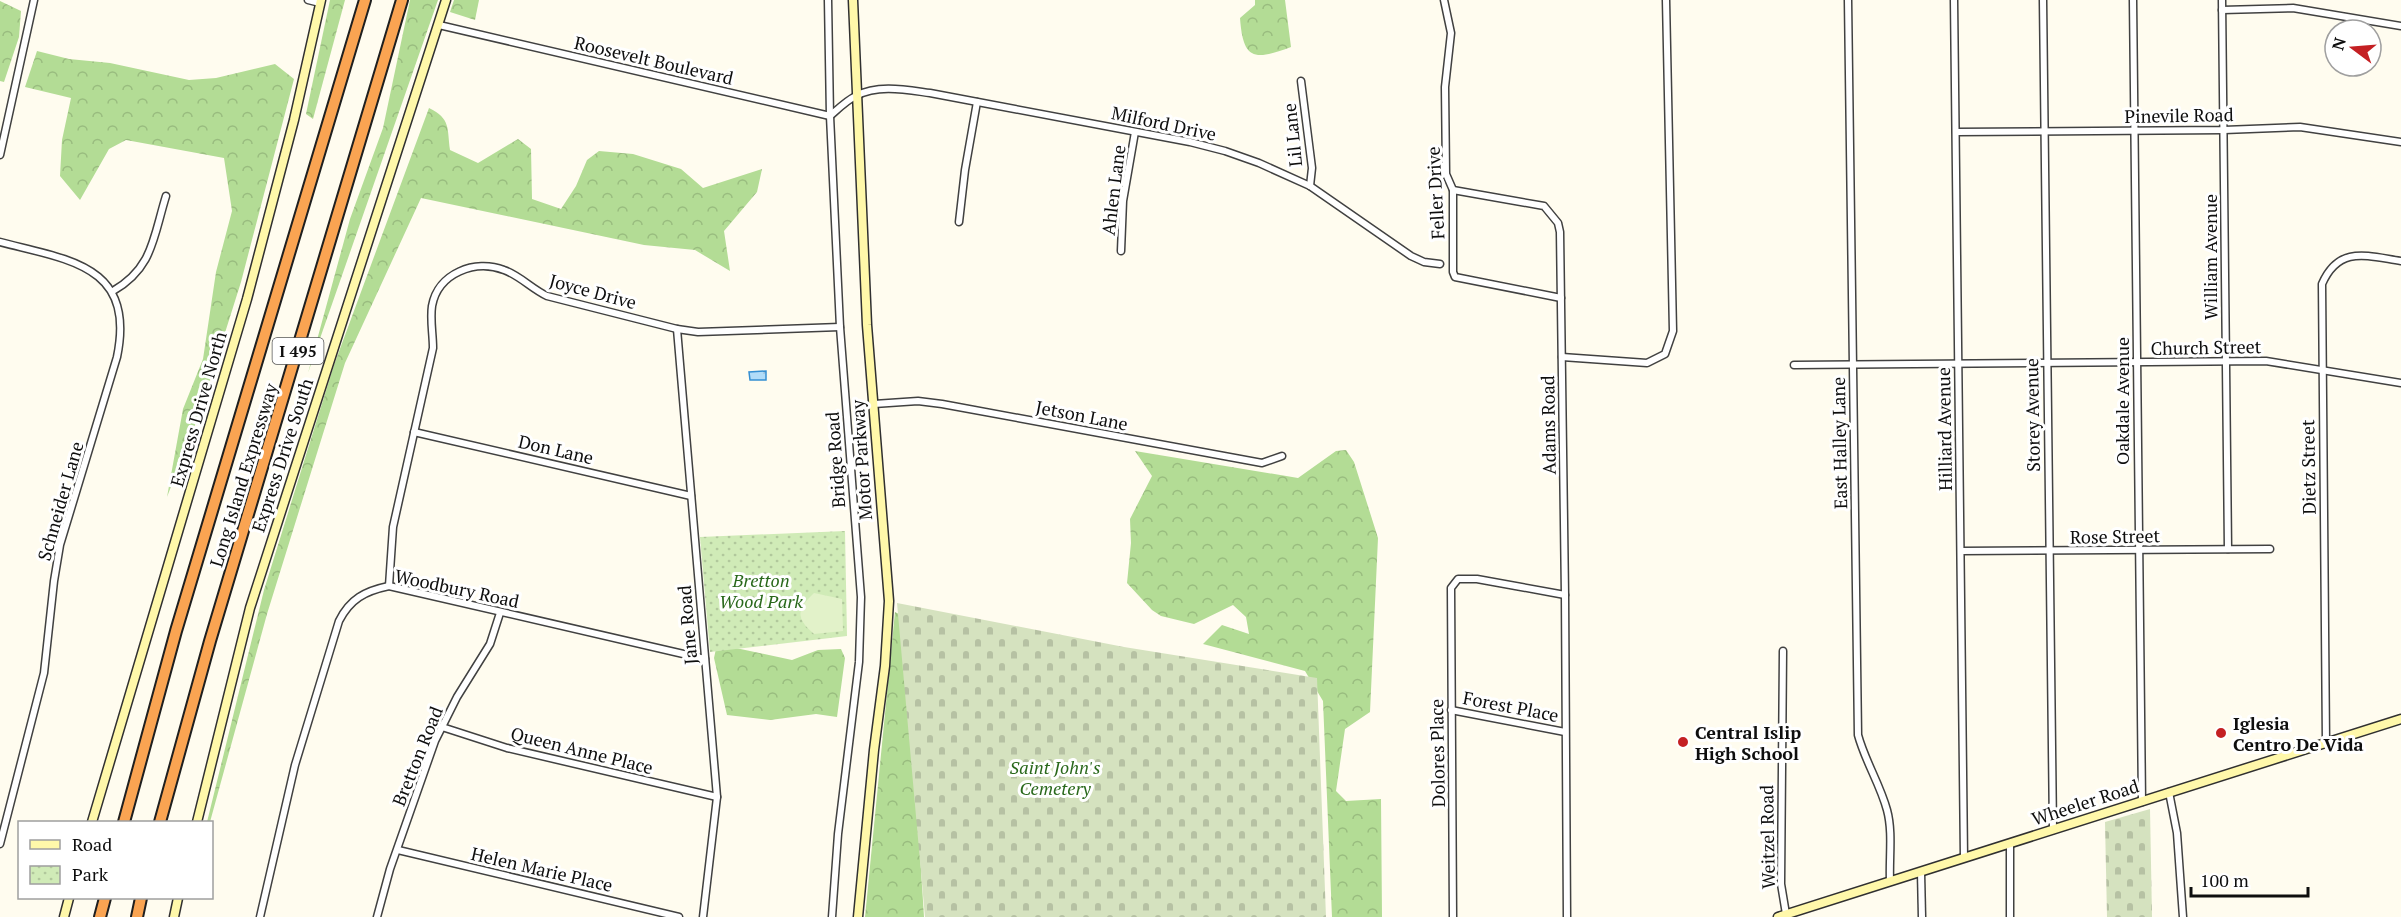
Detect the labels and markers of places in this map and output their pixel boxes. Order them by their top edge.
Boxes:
place label: Iglesia Centro De Vida [2233,711,2364,756]
place label: Central Islip High School [1695,720,1801,765]
marker: Iglesia Centro De Vida [2214,726,2228,740]
marker: Central Islip High School [1676,735,1690,749]

